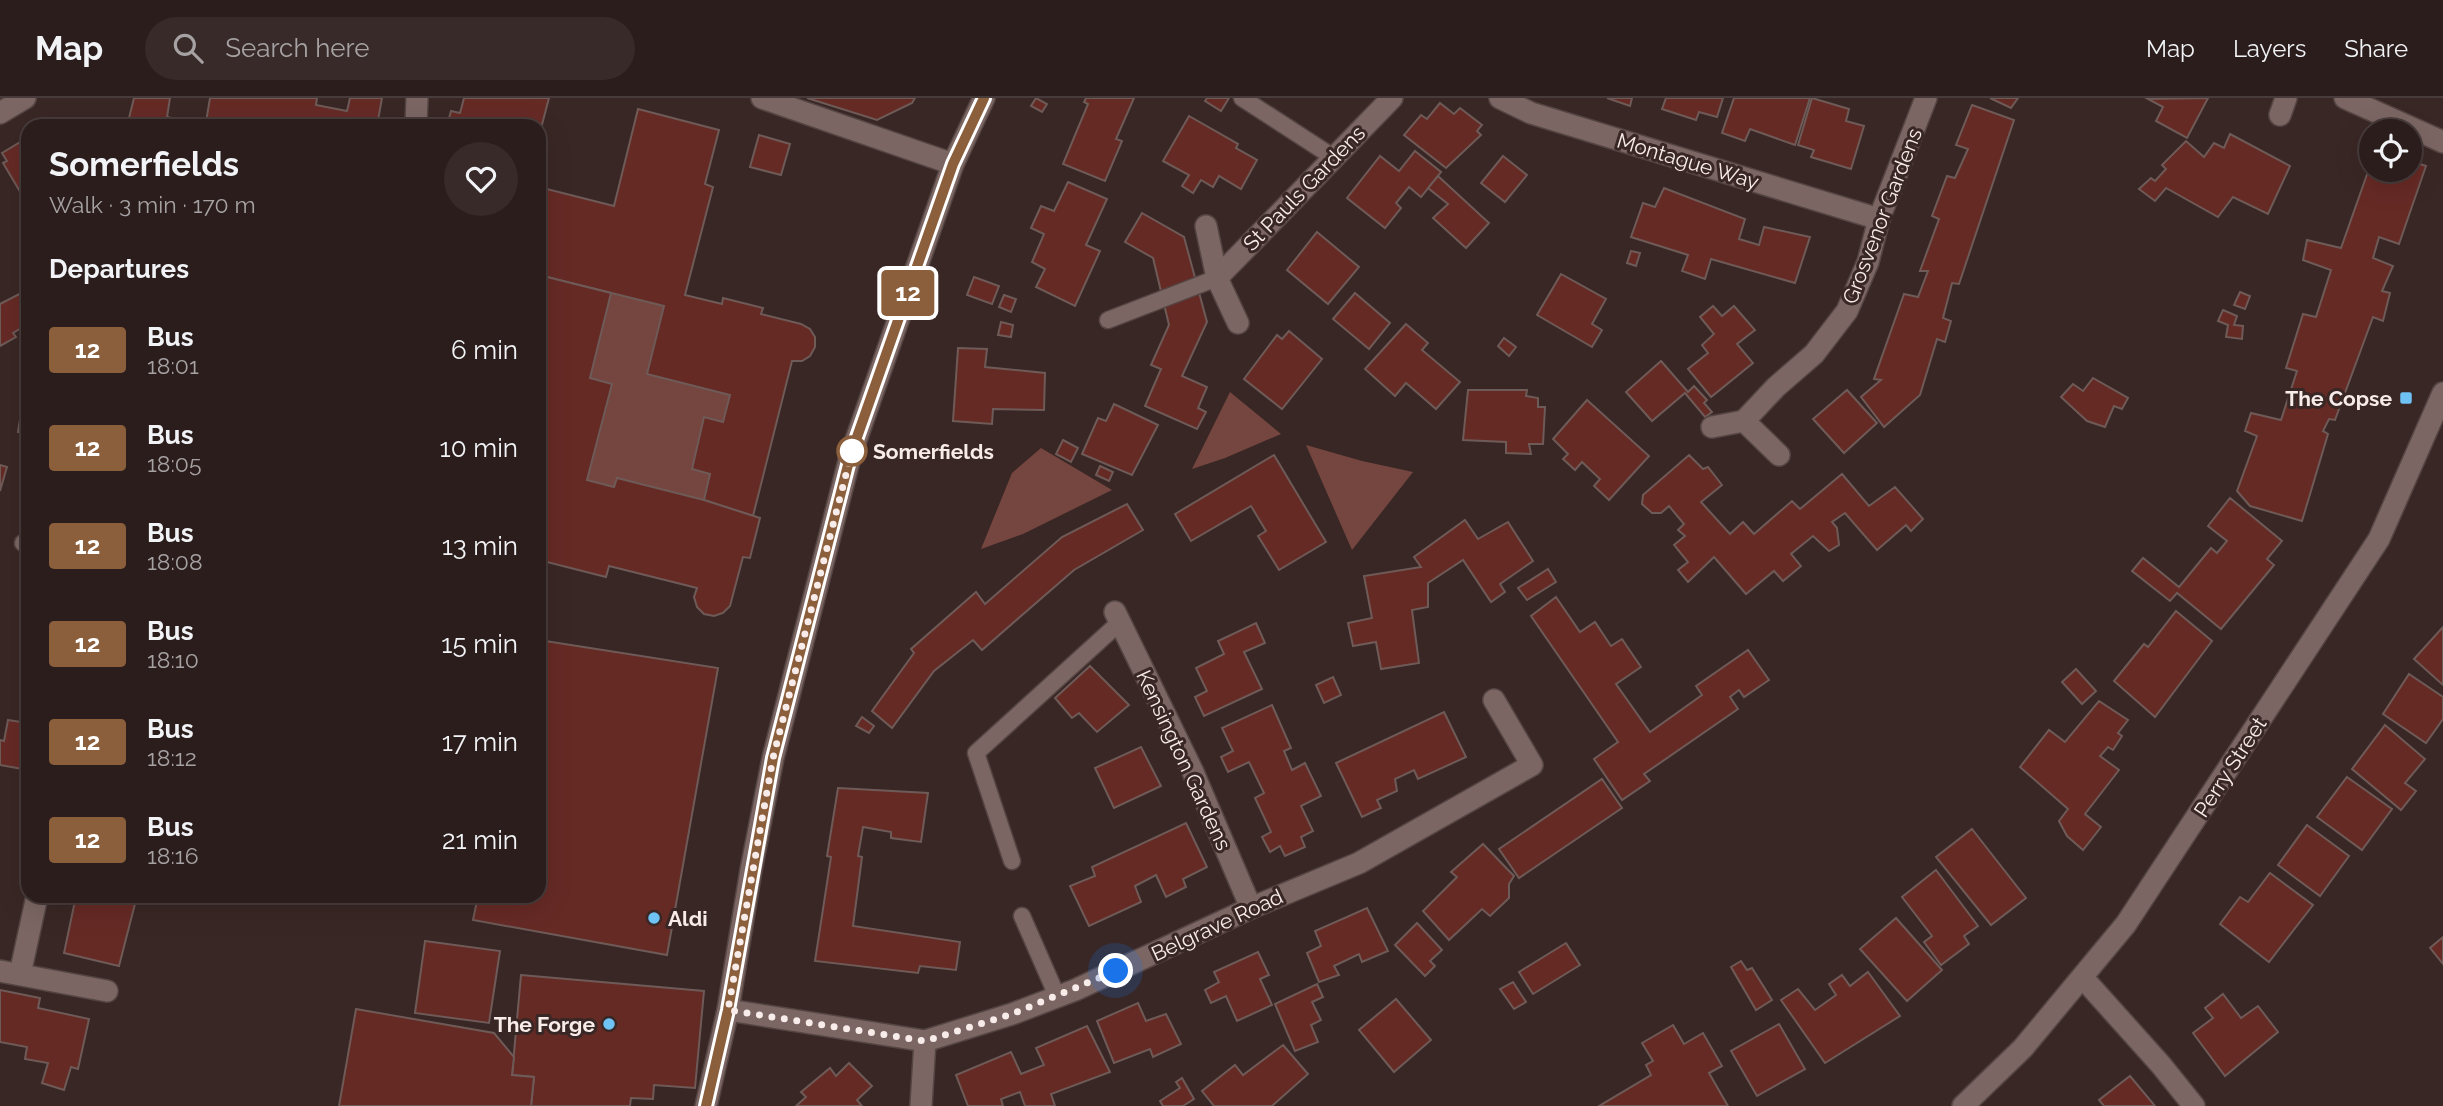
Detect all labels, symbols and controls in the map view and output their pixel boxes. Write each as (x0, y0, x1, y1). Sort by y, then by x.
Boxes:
search box (145, 17, 635, 80)
text: Map (35, 29, 103, 68)
icon: search (169, 29, 207, 67)
text: Search here (225, 33, 370, 63)
text: Map (2146, 34, 2195, 63)
text: Layers (2233, 34, 2306, 63)
text: Share (2344, 34, 2408, 63)
map controls (2359, 119, 2422, 182)
button: locate (2359, 119, 2422, 182)
street label: St Pauls Gardens (1238, 120, 1370, 256)
street label: Grosvenor Gardens (1837, 125, 1927, 307)
street label: Montague Way (1614, 128, 1762, 194)
button: heart (444, 142, 518, 216)
text: Somerfields (49, 145, 239, 184)
text: Walk · 3 min · 170 m (49, 191, 256, 218)
text: Departures (49, 254, 189, 284)
line badge: 12 (876, 270, 940, 316)
text: 12 (895, 278, 921, 307)
text: Bus (147, 322, 194, 352)
text: 12 (75, 335, 100, 364)
text: 6 min (451, 335, 518, 365)
text: 18:01 (147, 352, 199, 379)
place label: The Copse (2285, 386, 2392, 411)
marker: The Copse (2398, 390, 2414, 406)
text: Bus (147, 420, 194, 450)
text: 12 (75, 433, 100, 462)
text: 10 min (440, 433, 518, 463)
marker: Somerfields (837, 436, 867, 466)
place label: Somerfields (873, 439, 994, 464)
text: 18:05 (147, 450, 201, 477)
text: Bus (147, 518, 194, 548)
text: 12 (75, 531, 100, 560)
text: 13 min (442, 531, 518, 561)
text: 18:08 (147, 548, 203, 575)
text: Bus (147, 616, 194, 646)
text: 12 (75, 629, 100, 658)
text: 15 min (441, 629, 518, 659)
text: 18:10 (147, 646, 199, 673)
street label: Kensington Gardens (1131, 666, 1237, 854)
street label: Perry Street (2188, 712, 2272, 822)
text: Bus (147, 714, 194, 744)
text: 12 (75, 727, 100, 756)
text: 17 min (442, 727, 518, 757)
text: 18:12 (147, 744, 197, 771)
text: Bus (147, 812, 194, 842)
text: 12 (75, 825, 100, 854)
text: 21 min (442, 825, 518, 855)
text: 18:16 (147, 842, 199, 869)
street label: Belgrave Road (1147, 884, 1287, 966)
place label: Aldi (668, 906, 708, 931)
marker: Aldi (646, 910, 662, 926)
your location (1098, 953, 1133, 988)
place label: The Forge (494, 1012, 595, 1037)
marker: The Forge (601, 1016, 617, 1032)

